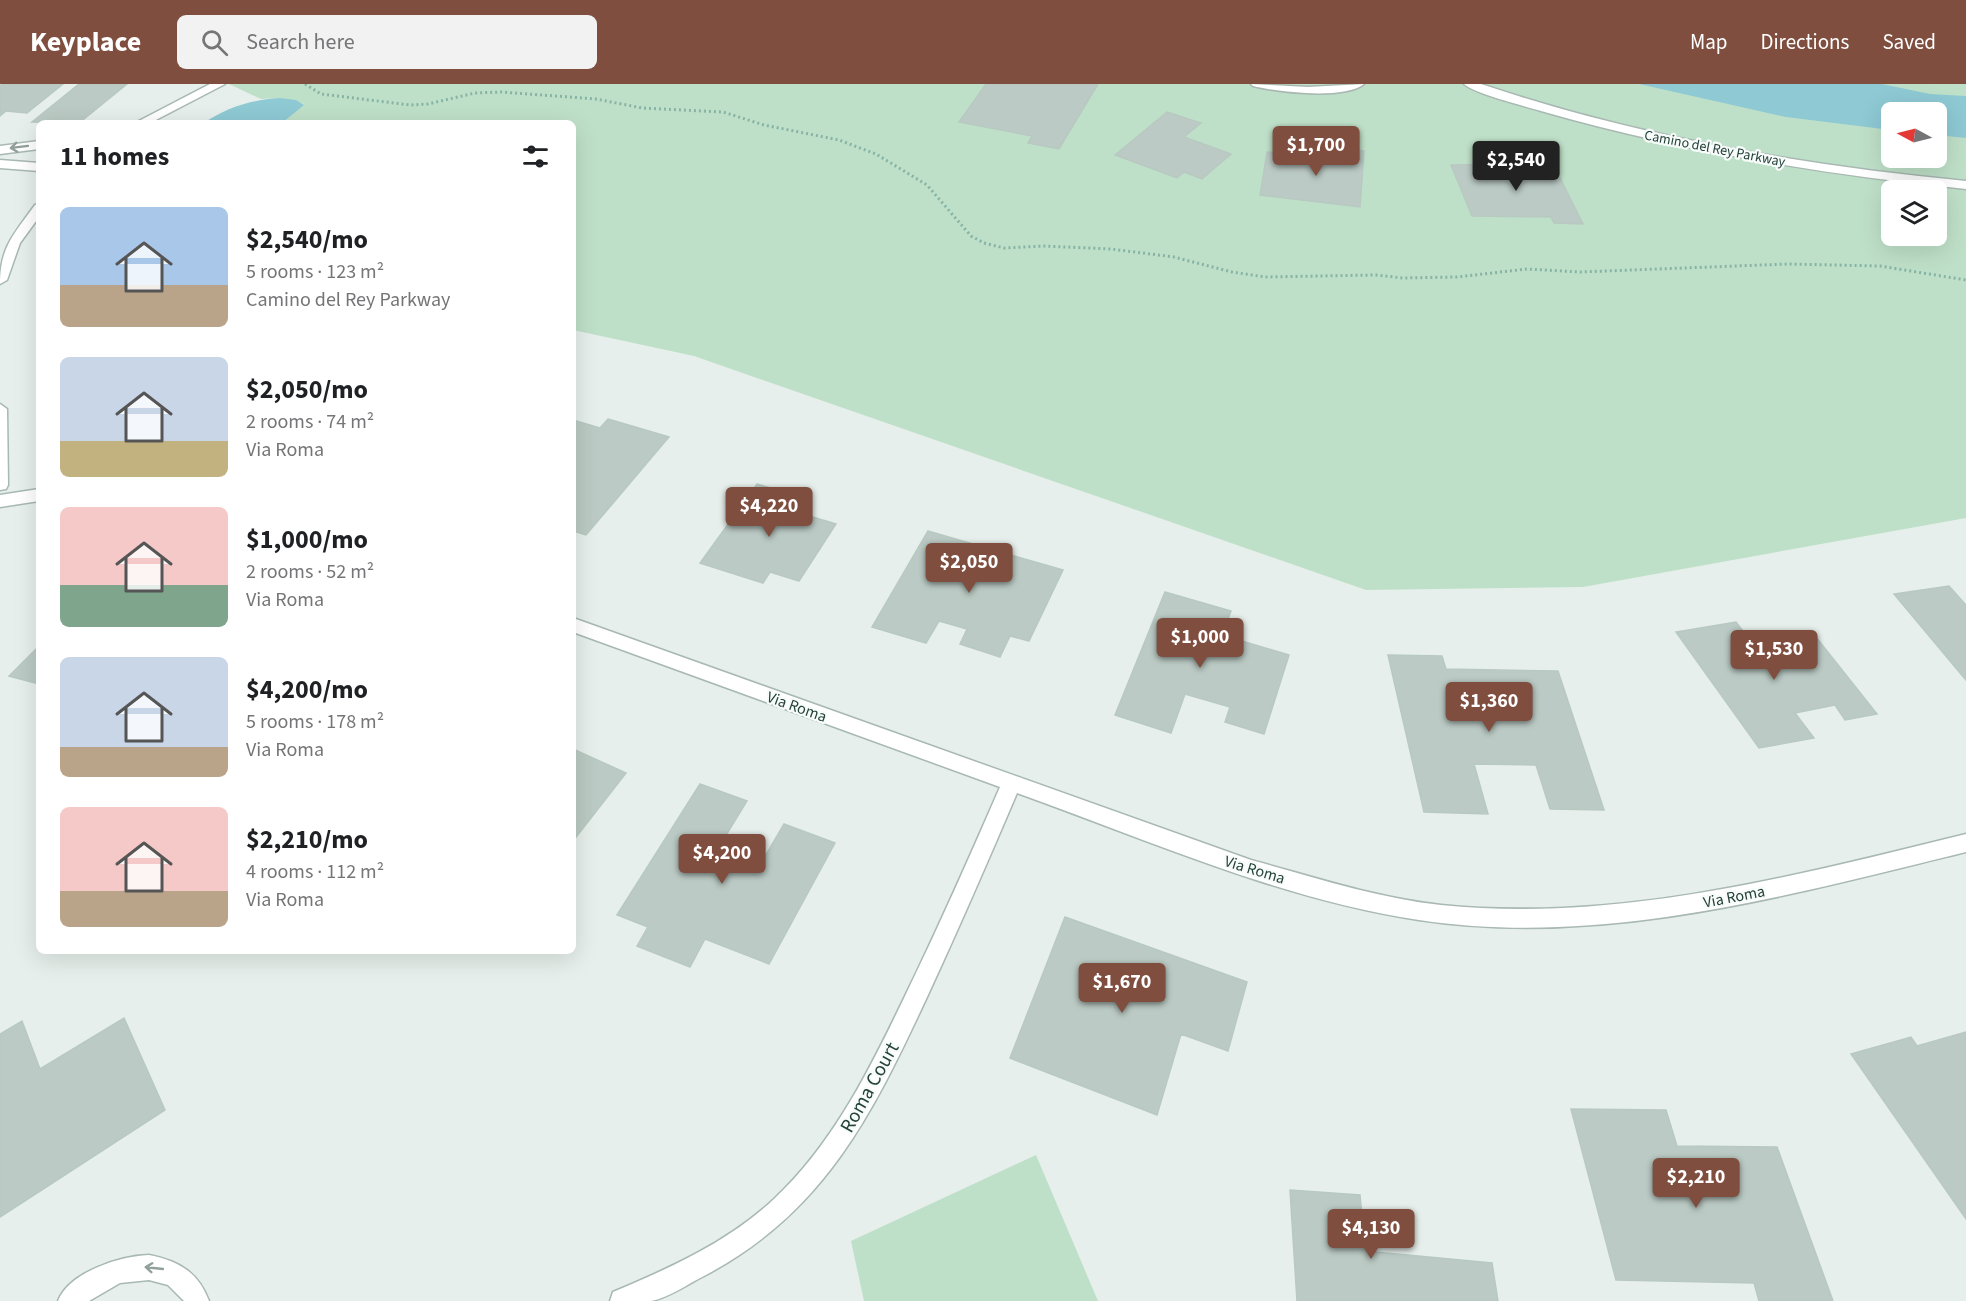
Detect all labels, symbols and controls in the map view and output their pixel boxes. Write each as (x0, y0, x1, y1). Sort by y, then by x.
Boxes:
search box (177, 15, 597, 69)
text: Keyplace (30, 22, 141, 62)
icon: search (198, 26, 231, 59)
text: Search here (246, 26, 355, 58)
text: Map (1690, 27, 1728, 57)
text: Directions (1761, 27, 1849, 57)
text: Saved (1882, 27, 1936, 57)
north arrow (1881, 102, 1947, 168)
map controls (1881, 102, 1947, 246)
pin: $1,700 (1267, 126, 1365, 177)
street label: Camino del Rey Parkway (1643, 126, 1787, 173)
text: $1,700 (1287, 131, 1345, 159)
text: 11 homes (60, 138, 169, 175)
icon: filters (519, 140, 552, 173)
one-way arrow (10, 141, 30, 152)
pin: $2,540 (1467, 141, 1565, 192)
text: $2,540 (1487, 146, 1545, 174)
button: layers (1881, 180, 1947, 246)
text: $2,540/mo (246, 221, 368, 258)
icon: home (108, 231, 180, 303)
text: 5 rooms · 123 m² (246, 258, 384, 286)
text: Camino del Rey Parkway (246, 286, 450, 314)
text: $2,050/mo (246, 371, 368, 408)
icon: home (108, 381, 180, 453)
text: 2 rooms · 74 m² (246, 408, 374, 436)
text: Via Roma (246, 436, 324, 464)
pin: $4,220 (720, 487, 818, 538)
text: $4,220 (740, 492, 798, 520)
text: $1,000/mo (246, 521, 368, 558)
icon: home (108, 531, 180, 603)
pin: $2,050 (920, 543, 1018, 594)
text: $2,050 (940, 548, 998, 576)
text: 2 rooms · 52 m² (246, 558, 374, 586)
text: Via Roma (246, 586, 324, 614)
pin: $1,000 (1151, 618, 1249, 669)
text: $1,000 (1171, 623, 1229, 651)
pin: $1,530 (1725, 630, 1823, 681)
text: $1,530 (1745, 635, 1803, 663)
text: $4,200/mo (246, 671, 368, 708)
icon: home (108, 681, 180, 753)
pin: $1,360 (1440, 682, 1538, 733)
street label: Via Roma (764, 686, 830, 728)
text: $1,360 (1460, 687, 1518, 715)
text: 5 rooms · 178 m² (246, 708, 384, 736)
text: Via Roma (246, 736, 324, 764)
text: $2,210/mo (246, 821, 368, 858)
icon: home (108, 831, 180, 903)
pin: $4,200 (673, 834, 771, 885)
text: $4,200 (693, 839, 751, 867)
street label: Via Roma (1222, 850, 1288, 890)
text: 4 rooms · 112 m² (246, 858, 384, 886)
street label: Via Roma (1701, 880, 1767, 914)
text: Via Roma (246, 886, 324, 914)
pin: $1,670 (1073, 963, 1171, 1014)
text: $1,670 (1093, 968, 1151, 996)
street label: Roma Court (834, 1037, 906, 1138)
pin: $2,210 (1647, 1158, 1745, 1209)
text: $2,210 (1667, 1163, 1725, 1191)
pin: $4,130 (1322, 1209, 1420, 1260)
text: $4,130 (1342, 1214, 1400, 1242)
one-way arrow (144, 1262, 164, 1273)

